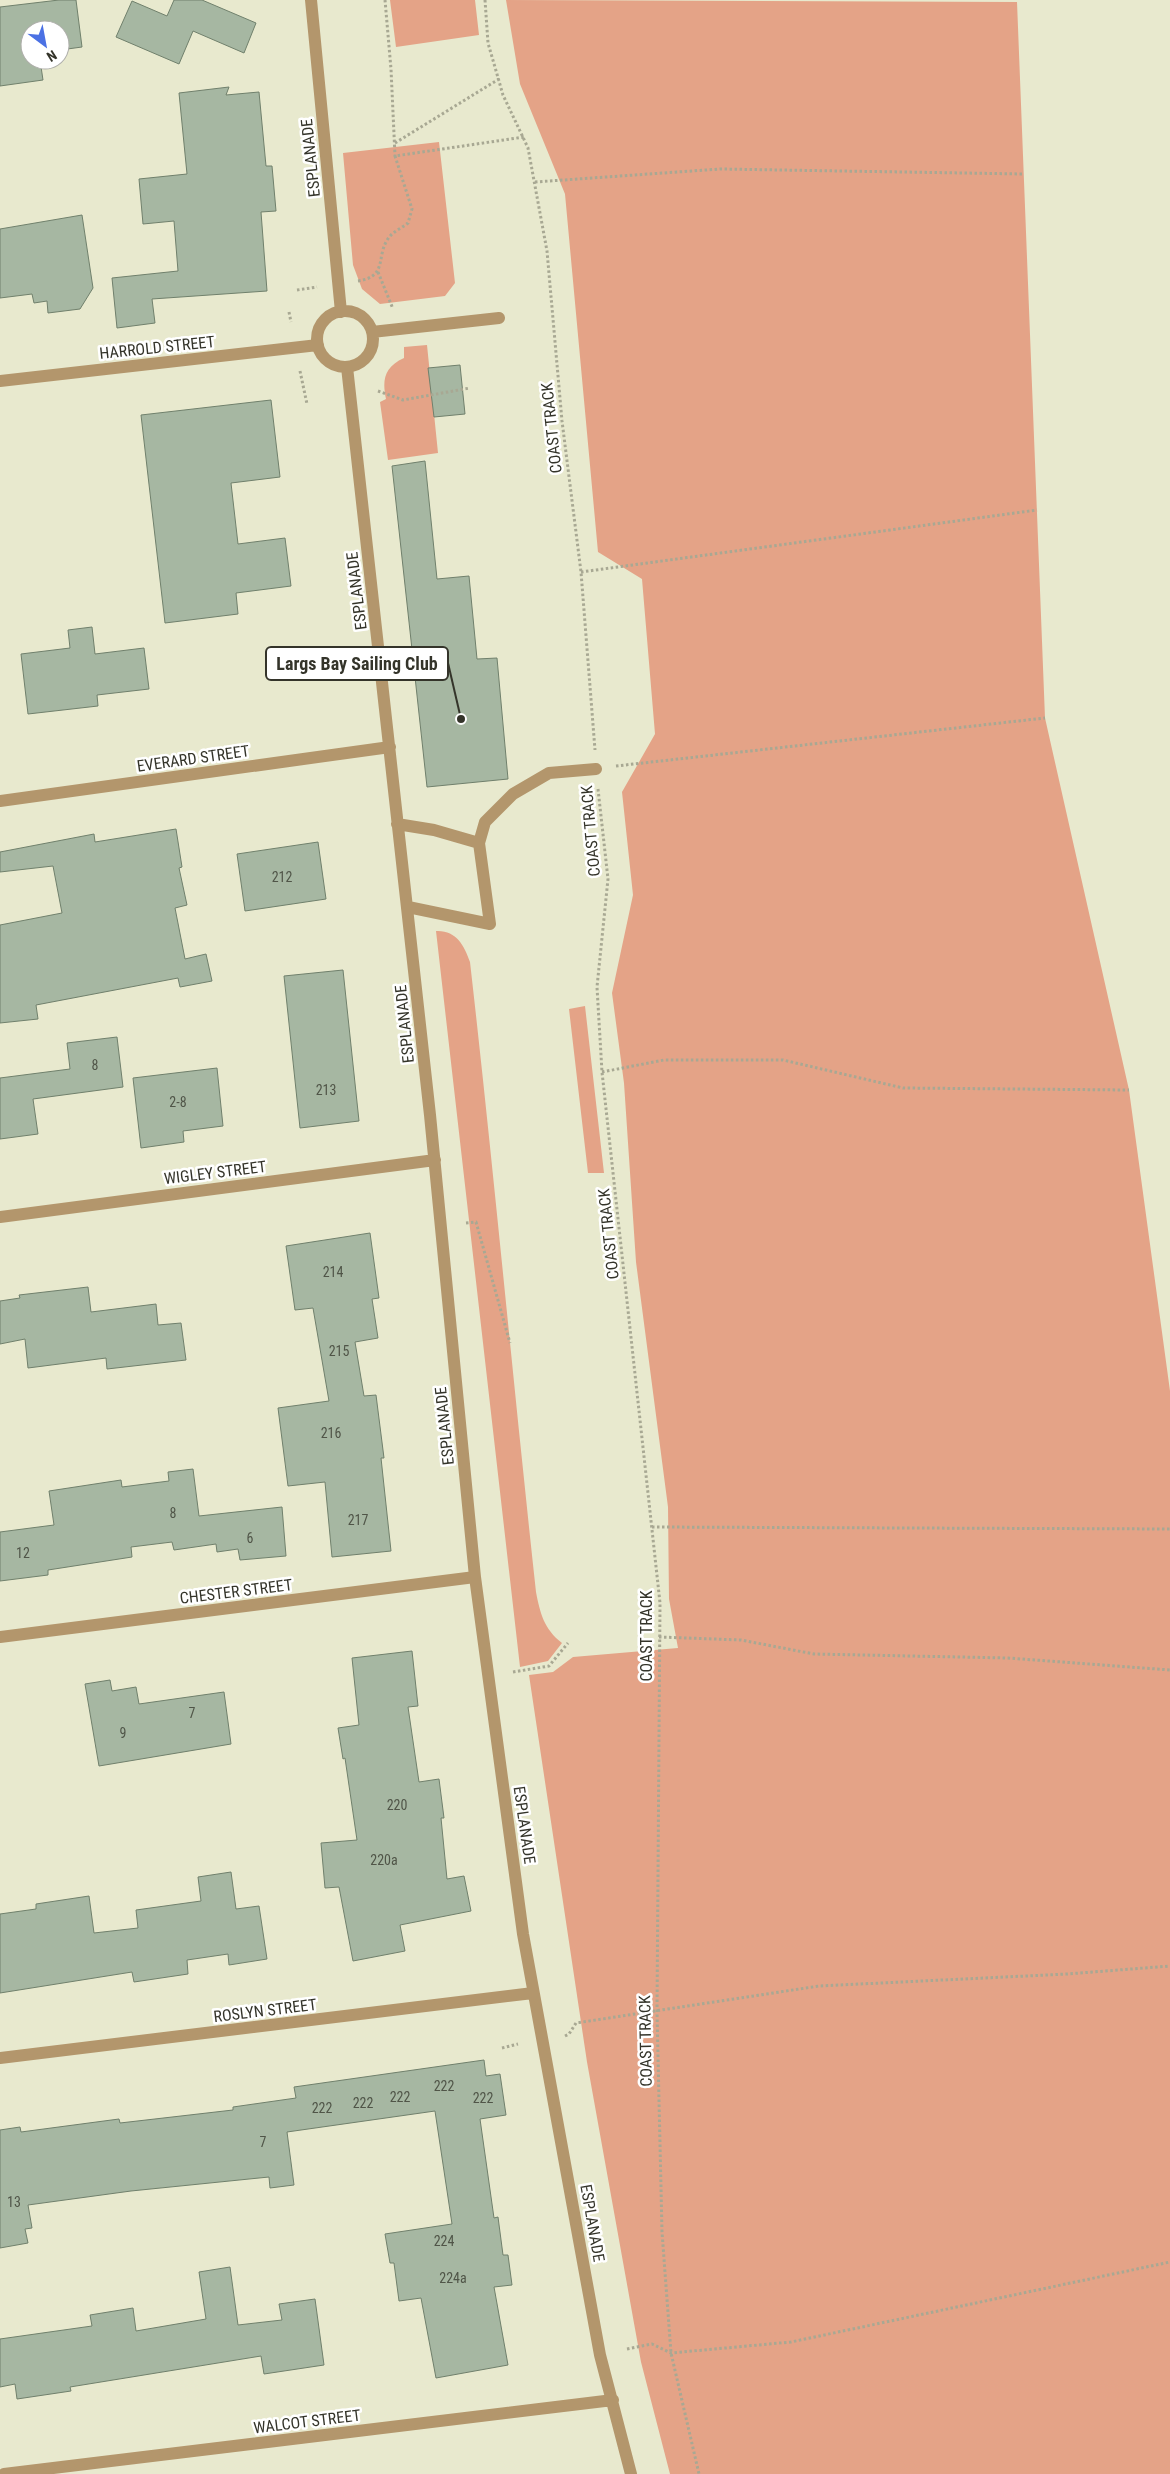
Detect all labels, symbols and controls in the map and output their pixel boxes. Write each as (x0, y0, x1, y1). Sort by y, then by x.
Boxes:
north arrow (20, 20, 70, 70)
text: N (44, 47, 60, 65)
street label: ESPLANADE (297, 118, 324, 198)
street label: HARROLD STREET (98, 332, 216, 363)
street label: COAST TRACK (537, 381, 566, 474)
street label: ESPLANADE (342, 551, 371, 631)
callout: Largs Bay Sailing Club (266, 647, 448, 680)
text: Largs Bay Sailing Club (276, 653, 438, 674)
street label: EVERARD STREET (136, 741, 251, 776)
street label: COAST TRACK (577, 784, 604, 877)
house number: 212 (272, 869, 292, 885)
street label: ESPLANADE (391, 984, 418, 1064)
house number: 8 (92, 1057, 99, 1073)
house number: 213 (316, 1082, 336, 1098)
house number: 2-8 (169, 1094, 187, 1110)
street label: WIGLEY STREET (163, 1157, 267, 1188)
street label: COAST TRACK (594, 1187, 623, 1280)
house number: 214 (323, 1264, 343, 1280)
house number: 215 (329, 1343, 349, 1359)
street label: ESPLANADE (431, 1386, 458, 1466)
house number: 216 (321, 1425, 341, 1441)
house number: 8 (170, 1505, 177, 1521)
house number: 217 (348, 1512, 368, 1528)
house number: 6 (247, 1530, 254, 1546)
house number: 12 (16, 1545, 30, 1561)
street label: CHESTER STREET (179, 1575, 293, 1608)
street label: COAST TRACK (637, 1590, 656, 1682)
house number: 7 (189, 1705, 196, 1721)
house number: 9 (120, 1725, 126, 1741)
street label: ESPLANADE (510, 1785, 539, 1865)
house number: 220 (387, 1797, 407, 1813)
house number: 220a (370, 1852, 398, 1868)
street label: ROSLYN STREET (212, 1995, 318, 2026)
street label: COAST TRACK (635, 1995, 656, 2087)
house number: 222 (434, 2078, 454, 2094)
house number: 222 (390, 2089, 410, 2105)
house number: 222 (473, 2090, 493, 2106)
house number: 222 (353, 2095, 373, 2111)
house number: 222 (312, 2100, 332, 2116)
house number: 7 (260, 2134, 267, 2150)
street label: ESPLANADE (576, 2183, 609, 2263)
house number: 13 (7, 2194, 21, 2210)
house number: 224 (434, 2233, 454, 2249)
house number: 224a (439, 2270, 467, 2286)
street label: WALCOT STREET (252, 2405, 362, 2437)

